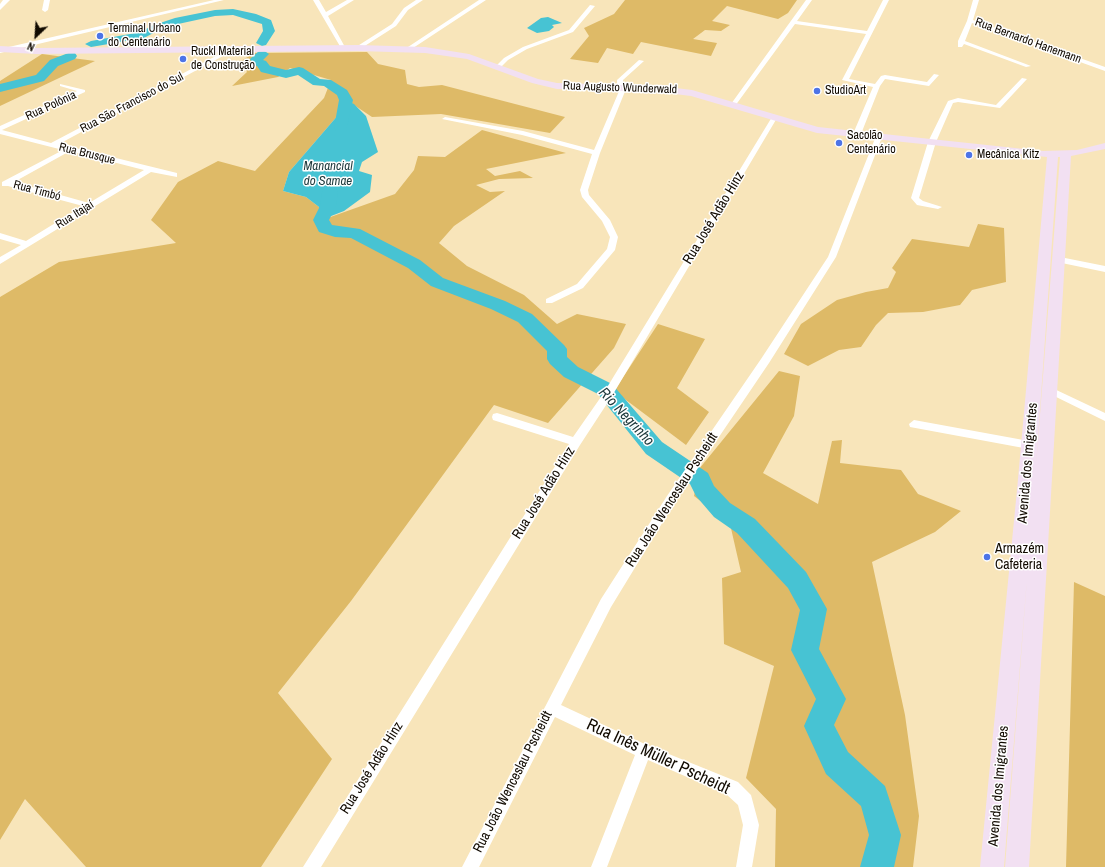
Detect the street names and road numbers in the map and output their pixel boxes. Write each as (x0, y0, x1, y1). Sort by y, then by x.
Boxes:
street label: Rua Bernardo Hanemann (973, 15, 1083, 67)
street label: Rua São Francisco do Sul (78, 70, 186, 136)
street label: Rua Augusto Wunderwald (563, 79, 677, 97)
street label: Rua Polônia (23, 88, 79, 124)
street label: Rua Brusque (57, 140, 117, 168)
street label: Rua José Adão Hinz (680, 169, 748, 267)
street label: Rua Timbó (12, 178, 62, 204)
street label: Rua Itajaí (53, 198, 97, 232)
street label: Avenida dos Imigrantes (1014, 402, 1042, 524)
street label: Rua João Wenceslau Pscheidt (622, 430, 722, 570)
street label: Rua José Adão Hinz (509, 444, 579, 542)
street label: Rua João Wenceslau Pscheidt (470, 708, 556, 856)
street label: Rua Inês Müller Pscheidt (583, 715, 733, 799)
street label: Rua José Adão Hinz (337, 719, 407, 817)
street label: Avenida dos Imigrantes (985, 725, 1013, 847)

